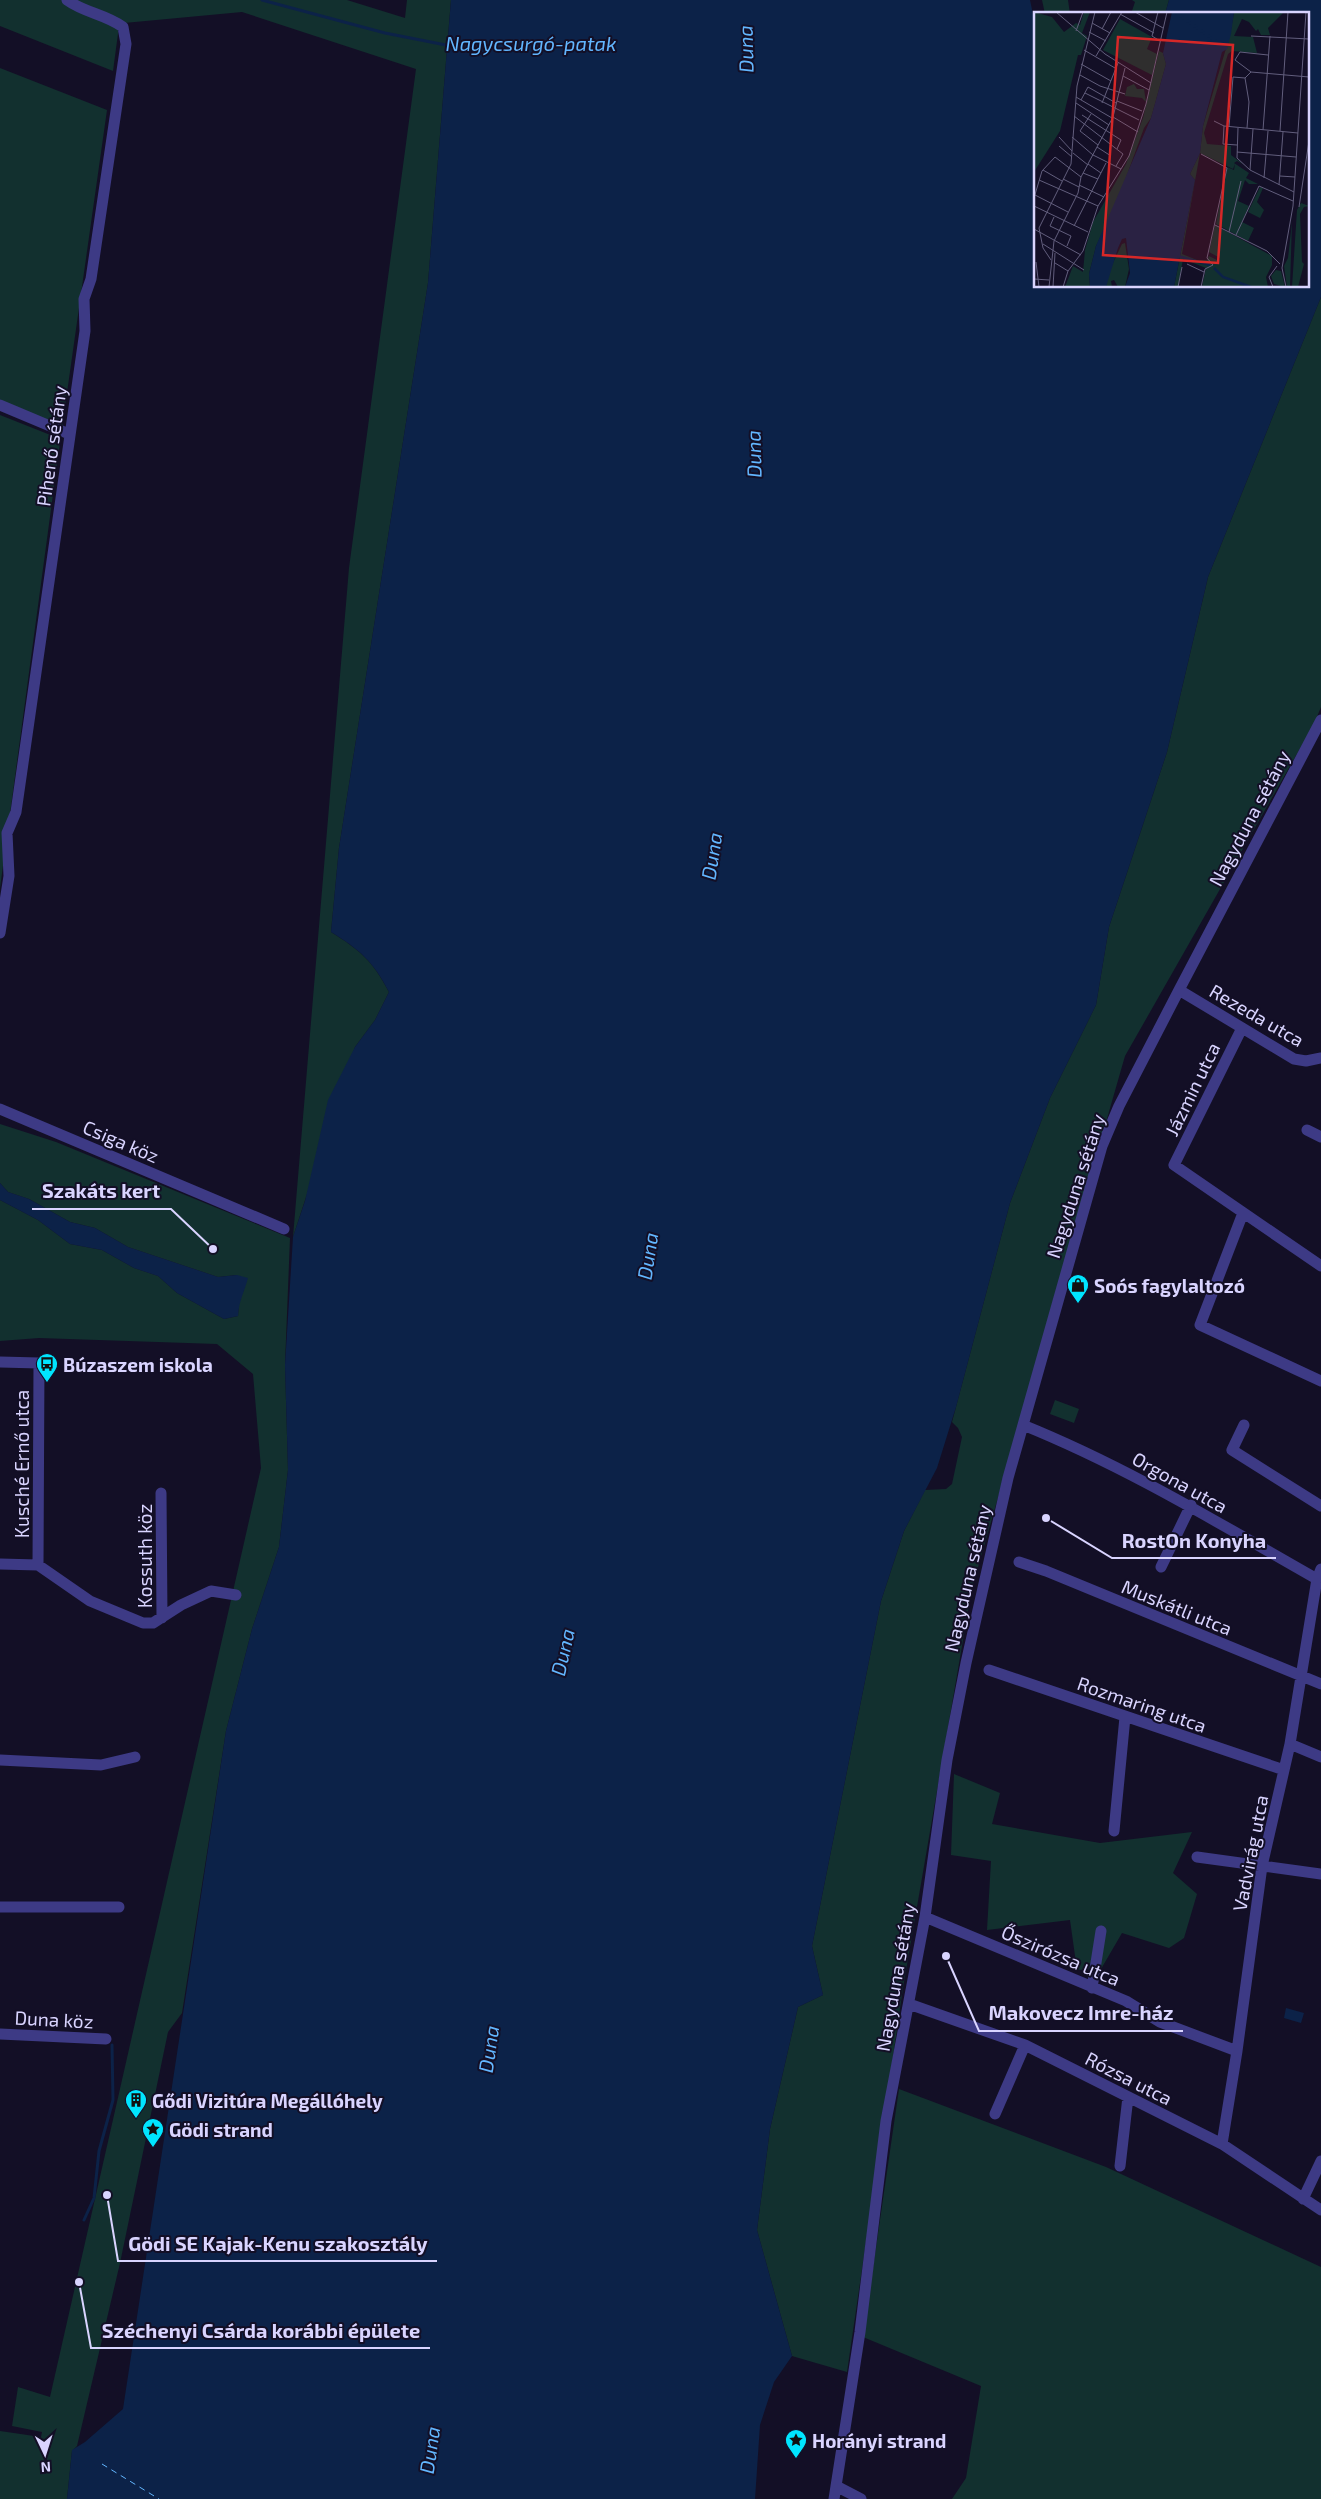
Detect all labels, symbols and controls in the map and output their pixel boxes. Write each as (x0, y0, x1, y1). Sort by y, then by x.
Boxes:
inset map (1034, 12, 1308, 288)
water label: Duna (733, 25, 757, 73)
water label: Nagycsurgó-patak (446, 31, 616, 56)
street label: Pihenő sétány (31, 384, 71, 508)
water label: Duna (741, 430, 765, 478)
street label: Nagyduna sétány (1204, 746, 1294, 890)
water label: Duna (695, 831, 727, 881)
street label: Rezeda utca (1206, 979, 1308, 1051)
street label: Jázmin utca (1160, 1039, 1224, 1139)
street label: Nagyduna sétány (1041, 1111, 1109, 1261)
street label: Csiga köz (80, 1115, 162, 1167)
callout: Szakáts kert (32, 1174, 171, 1209)
text: Szakáts kert (42, 1178, 160, 1202)
water label: Duna (631, 1231, 663, 1281)
shop icon: Soós fagylaltozó (1066, 1273, 1090, 1304)
place label: Soós fagylaltozó (1094, 1274, 1245, 1298)
bus stop icon: Búzaszem iskola (35, 1352, 59, 1383)
place label: Búzaszem iskola (63, 1353, 213, 1376)
street label: Kusché Ernő utca (10, 1390, 33, 1538)
street label: Orgona utca (1128, 1446, 1232, 1518)
street label: Nagyduna sétány (939, 1502, 995, 1654)
street label: Kossuth köz (133, 1504, 156, 1608)
callout: RostOn Konyha (1112, 1523, 1276, 1558)
text: RostOn Konyha (1122, 1528, 1266, 1553)
street label: Muskátli utca (1119, 1574, 1235, 1640)
water label: Duna (545, 1626, 579, 1678)
street label: Rozmaring utca (1074, 1671, 1210, 1737)
street label: Vadvirág utca (1227, 1793, 1273, 1913)
street label: Nagyduna sétány (871, 1901, 919, 2053)
street label: Őszirózsa utca (998, 1920, 1124, 1990)
callout: Makovecz Imre-ház (979, 1996, 1183, 2031)
text: Makovecz Imre-ház (989, 2000, 1173, 2024)
street label: Duna köz (14, 2005, 94, 2033)
water label: Duna (473, 2024, 503, 2074)
street label: Rózsa utca (1082, 2046, 1176, 2110)
building icon: Gődi Vizitúra Megállóhely (124, 2088, 148, 2119)
place label: Gődi Vizitúra Megállóhely (152, 2089, 383, 2113)
place icon: Gödi strand (141, 2117, 165, 2148)
place label: Gödi strand (169, 2118, 273, 2141)
callout: Gödi SE Kajak-Kenu szakosztály (118, 2226, 437, 2261)
text: Gödi SE Kajak-Kenu szakosztály (128, 2231, 428, 2256)
callout: Széchenyi Csárda korábbi épülete (91, 2313, 430, 2348)
text: Széchenyi Csárda korábbi épülete (102, 2318, 420, 2343)
water label: Duna (414, 2425, 444, 2475)
place icon: Horányi strand (784, 2428, 808, 2459)
north arrow (20, 2429, 70, 2479)
place label: Horányi strand (812, 2429, 946, 2453)
text: N (40, 2459, 52, 2476)

